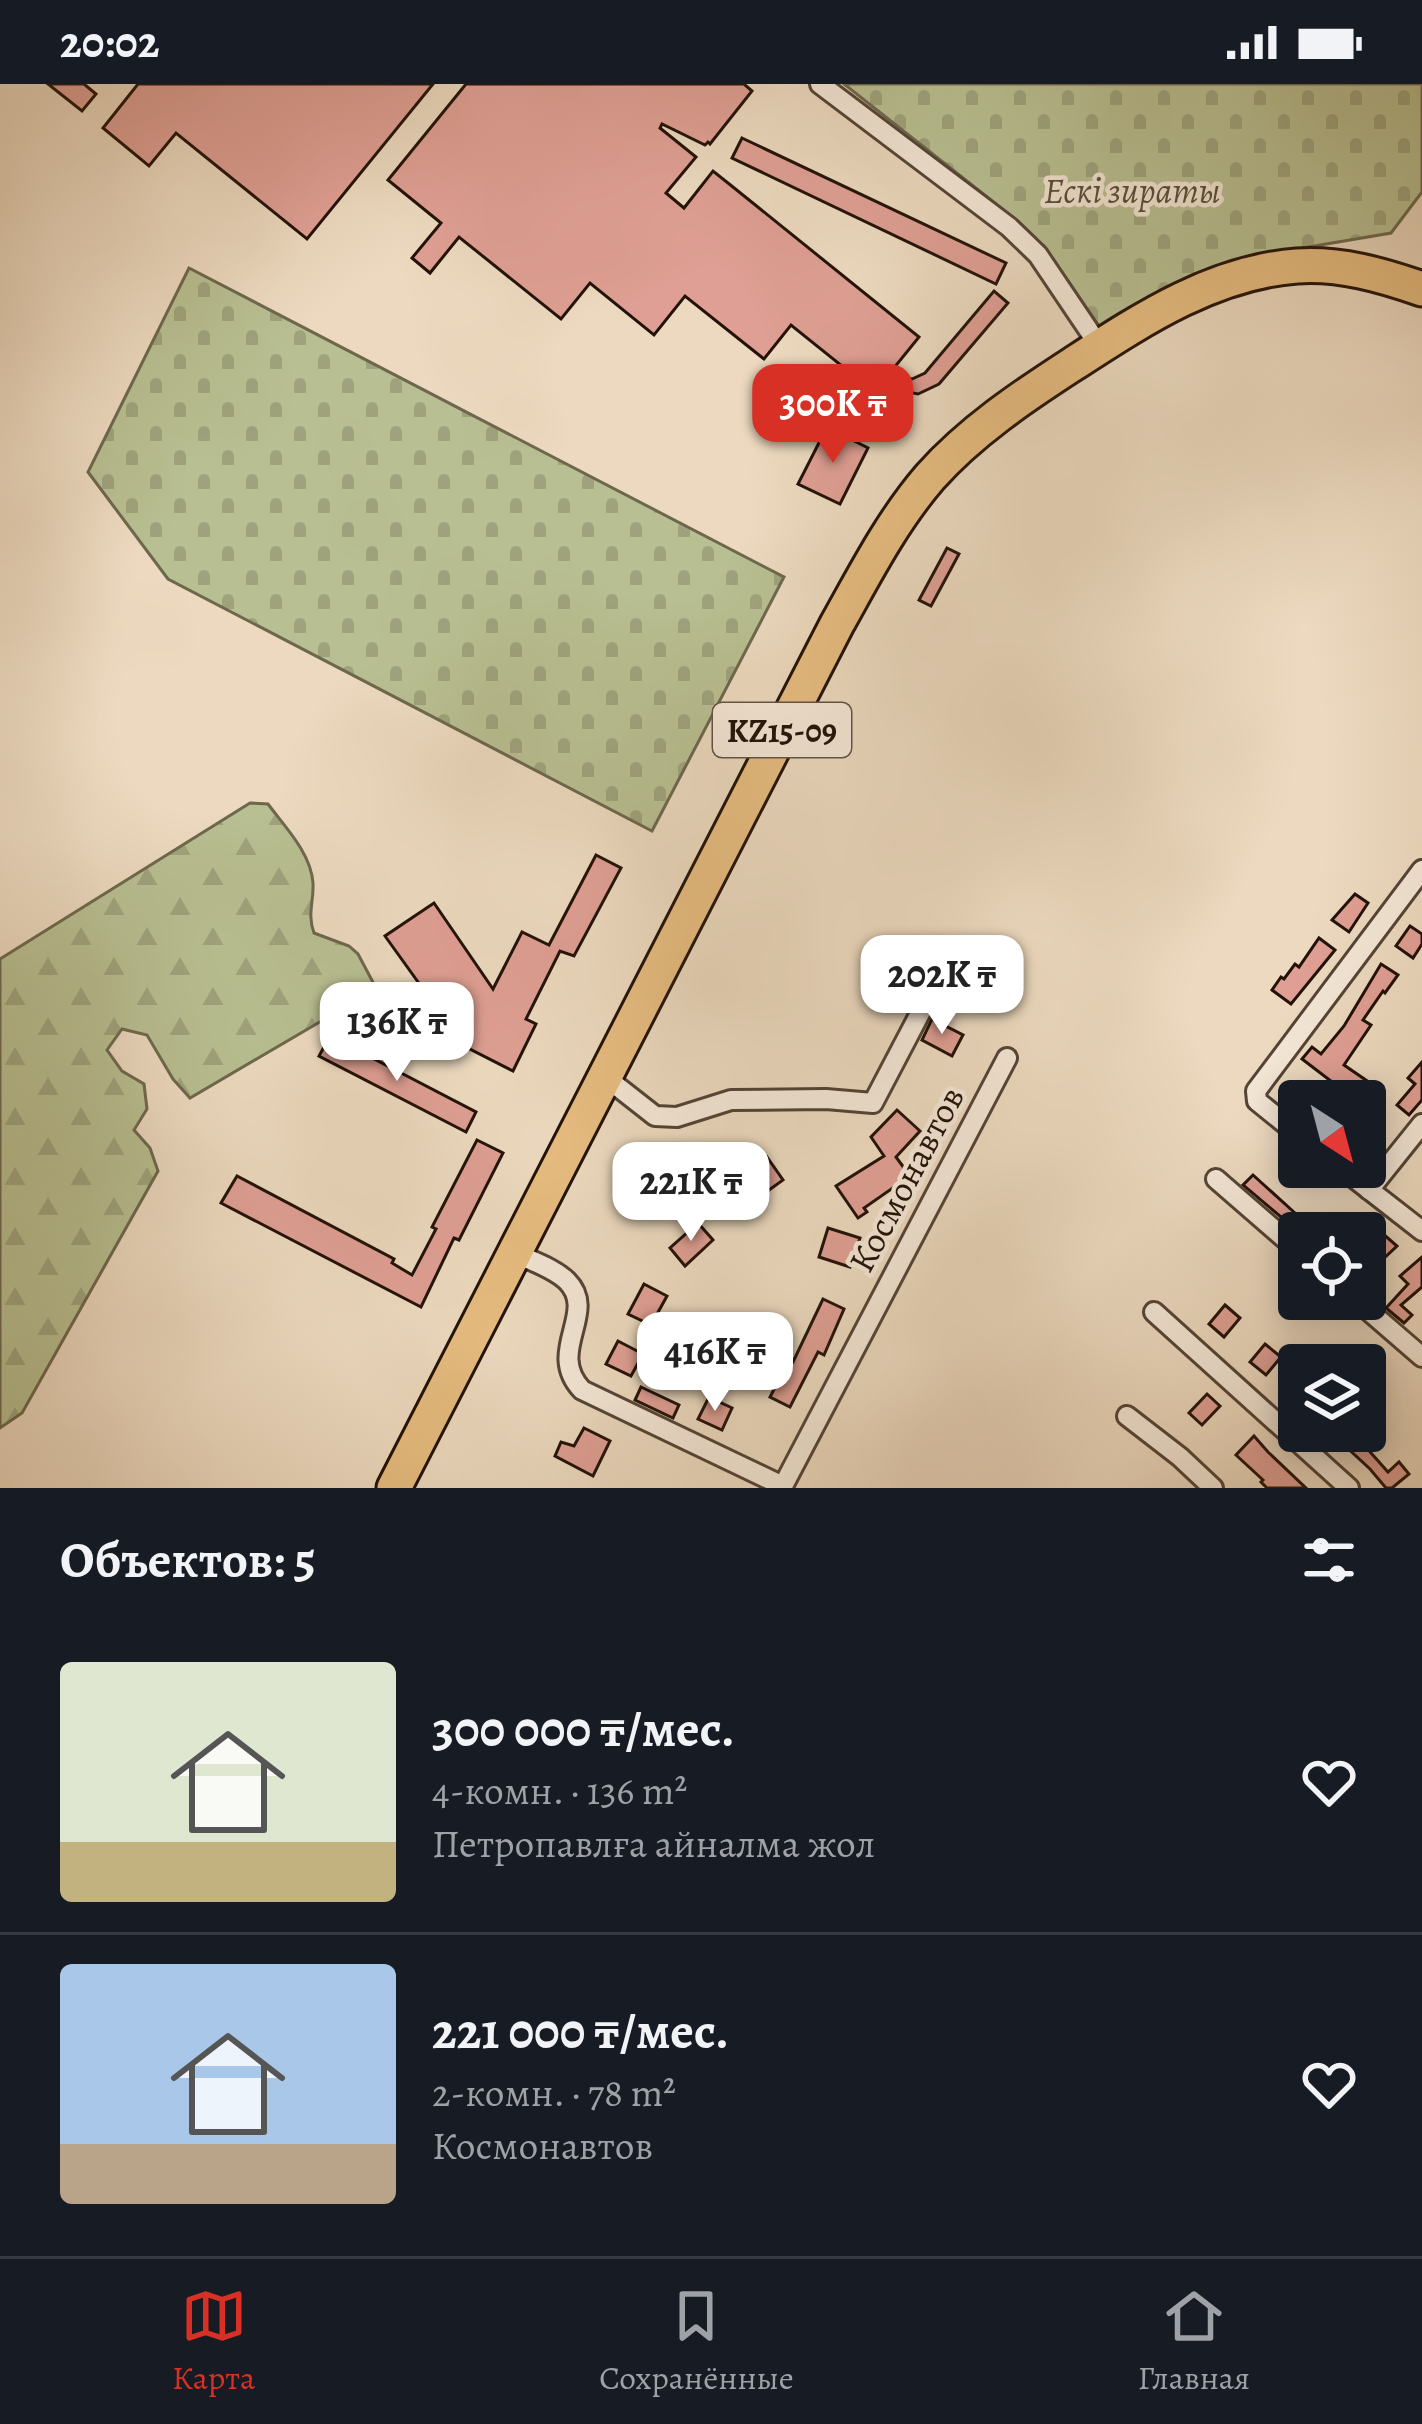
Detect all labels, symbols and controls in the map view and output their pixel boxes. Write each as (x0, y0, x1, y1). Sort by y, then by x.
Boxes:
text: 20:02 (60, 11, 159, 73)
park label: Ескі зираты (1044, 166, 1220, 215)
pin: 300K ₸ (735, 364, 931, 466)
text: 300K ₸ (779, 376, 887, 429)
road number: KZ15-09 (713, 703, 851, 757)
pin: 202K ₸ (844, 935, 1040, 1037)
text: 202K ₸ (888, 947, 996, 1000)
pin: 136K ₸ (299, 982, 495, 1084)
text: 136K ₸ (347, 994, 447, 1047)
street label: Космонавтов (836, 1077, 976, 1281)
north arrow (1278, 1080, 1386, 1188)
map controls (1278, 1080, 1386, 1452)
pin: 221K ₸ (593, 1142, 789, 1244)
text: 221K ₸ (639, 1154, 743, 1207)
button: locate (1278, 1212, 1386, 1320)
pin: 416K ₸ (617, 1312, 813, 1414)
text: 416K ₸ (664, 1324, 766, 1377)
button: layers (1278, 1344, 1386, 1452)
text: Объектов: 5 (60, 1525, 316, 1595)
icon: filters (1296, 1527, 1362, 1593)
text: 300 000 ₸/мес. (432, 1694, 735, 1764)
icon: home (156, 1710, 300, 1854)
icon: heart (1296, 1749, 1362, 1815)
text: 4-комн. · 136 m² (432, 1764, 687, 1817)
text: Петропавлға айналма жол (432, 1817, 875, 1870)
text: 221 000 ₸/мес. (432, 1996, 729, 2066)
icon: home (156, 2012, 300, 2156)
icon: heart (1296, 2051, 1362, 2117)
text: 2-комн. · 78 m² (432, 2066, 676, 2119)
text: Космонавтов (432, 2119, 653, 2172)
tab: Карта (172, 2283, 255, 2400)
tab: Сохранённые (599, 2283, 794, 2400)
tab: Главная (1138, 2283, 1250, 2400)

